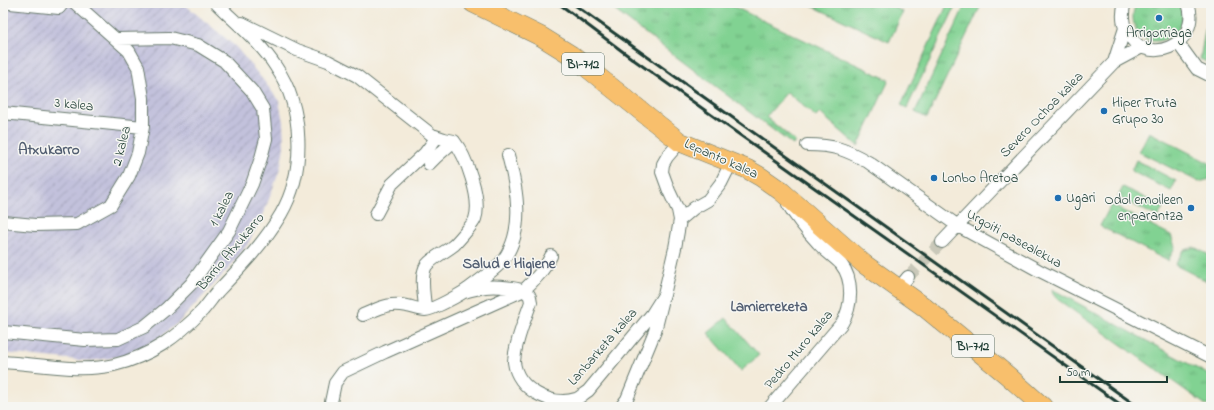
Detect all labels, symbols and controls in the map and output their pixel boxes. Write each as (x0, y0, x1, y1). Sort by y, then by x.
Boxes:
marker: Arrigorriaga (1154, 13, 1164, 23)
place label: Arrigorriaga (1126, 23, 1192, 45)
road number: BI-712 (562, 53, 604, 75)
street label: Severo Ochoa kalea (995, 67, 1089, 163)
street label: 3 kalea (53, 93, 95, 117)
place label: Hiper Fruta Grupo 30 (1112, 93, 1177, 130)
marker: Hiper Fruta Grupo 30 (1099, 106, 1109, 116)
street label: 2 kalea (107, 124, 137, 168)
street label: Lepanto kalea (681, 133, 761, 185)
district label: Atxukarro (18, 139, 80, 161)
place label: Lonbo Aretoa (942, 168, 1018, 189)
marker: Lonbo Aretoa (929, 173, 939, 183)
street label: 1 kalea (204, 187, 240, 231)
place label: Ugari (1066, 188, 1096, 210)
place label: Odol emoileen enparantza (1104, 190, 1183, 227)
marker: Ugari (1053, 193, 1063, 203)
marker: Odol emoileen enparantza (1186, 203, 1196, 213)
street label: Urgoiti pasealekua (962, 204, 1066, 275)
street label: Barrio Atxukarro (191, 208, 270, 296)
district label: Salud e Higiene (462, 253, 557, 277)
district label: Lamierreketa (730, 296, 808, 318)
street label: Lanbarketa kalea (563, 304, 643, 390)
street label: Pedro Muro kalea (759, 306, 839, 394)
road number: BI-712 (952, 335, 994, 357)
scale bar (1060, 358, 1167, 384)
text: 50 m (1066, 364, 1090, 382)

